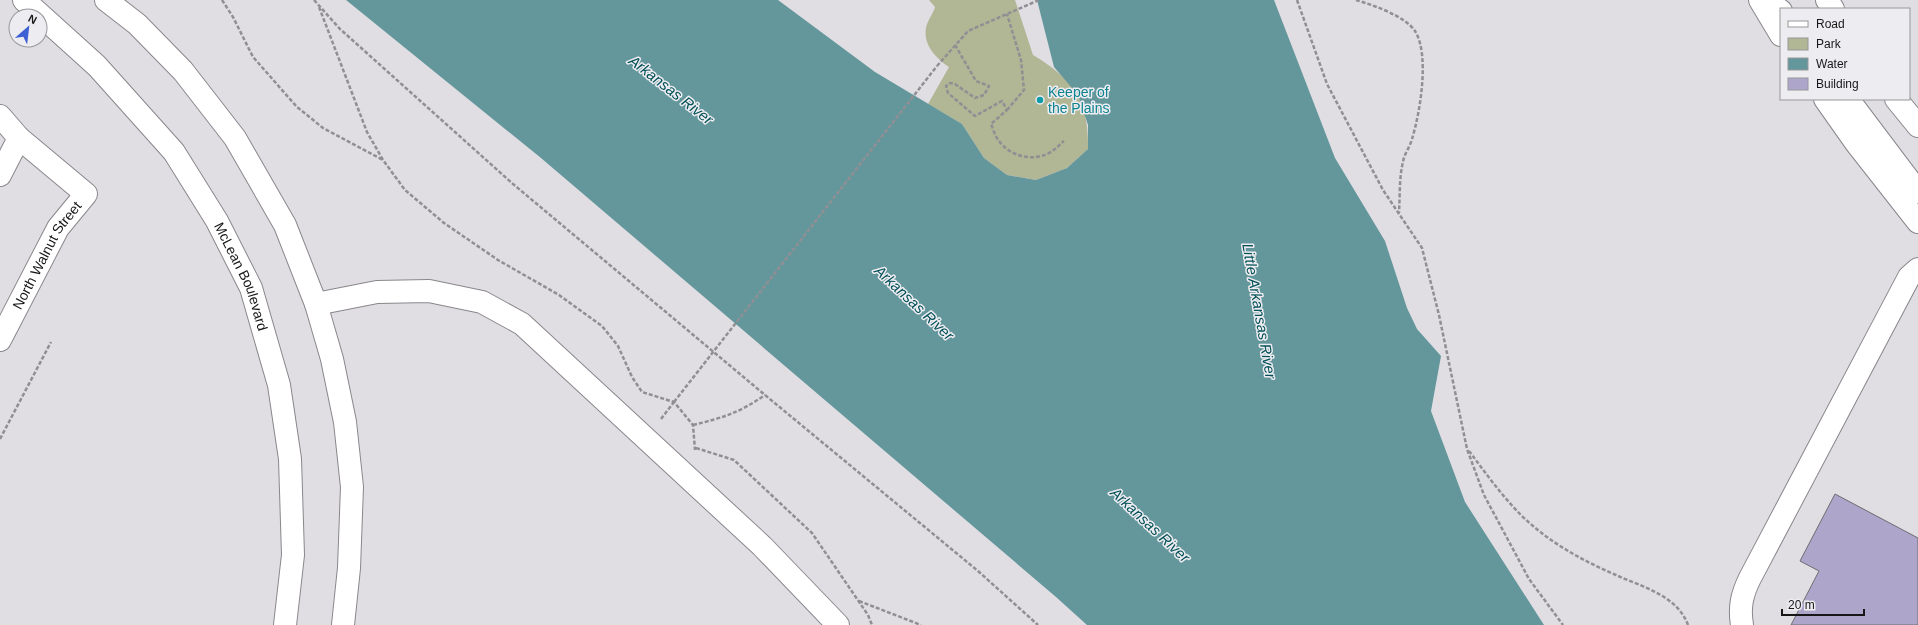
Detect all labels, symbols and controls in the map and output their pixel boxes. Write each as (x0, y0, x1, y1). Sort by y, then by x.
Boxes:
north arrow (8, 8, 48, 48)
legend (1780, 8, 1910, 100)
text: N (26, 12, 39, 26)
text: Road (1816, 17, 1845, 31)
text: Park (1816, 37, 1842, 51)
water label: Arkansas River (625, 51, 717, 128)
text: Water (1816, 57, 1848, 71)
text: Building (1816, 77, 1859, 91)
place label: Keeper of the Plains (1048, 84, 1109, 116)
marker: Keeper of the Plains (1035, 95, 1045, 105)
street label: North Walnut Street (9, 198, 85, 312)
street label: McLean Boulevard (211, 220, 271, 333)
water label: Little Arkansas River (1239, 242, 1280, 381)
water label: Arkansas River (871, 261, 958, 344)
water label: Arkansas River (1107, 483, 1194, 566)
scale bar (1782, 591, 1864, 617)
text: 20 m (1788, 598, 1815, 612)

